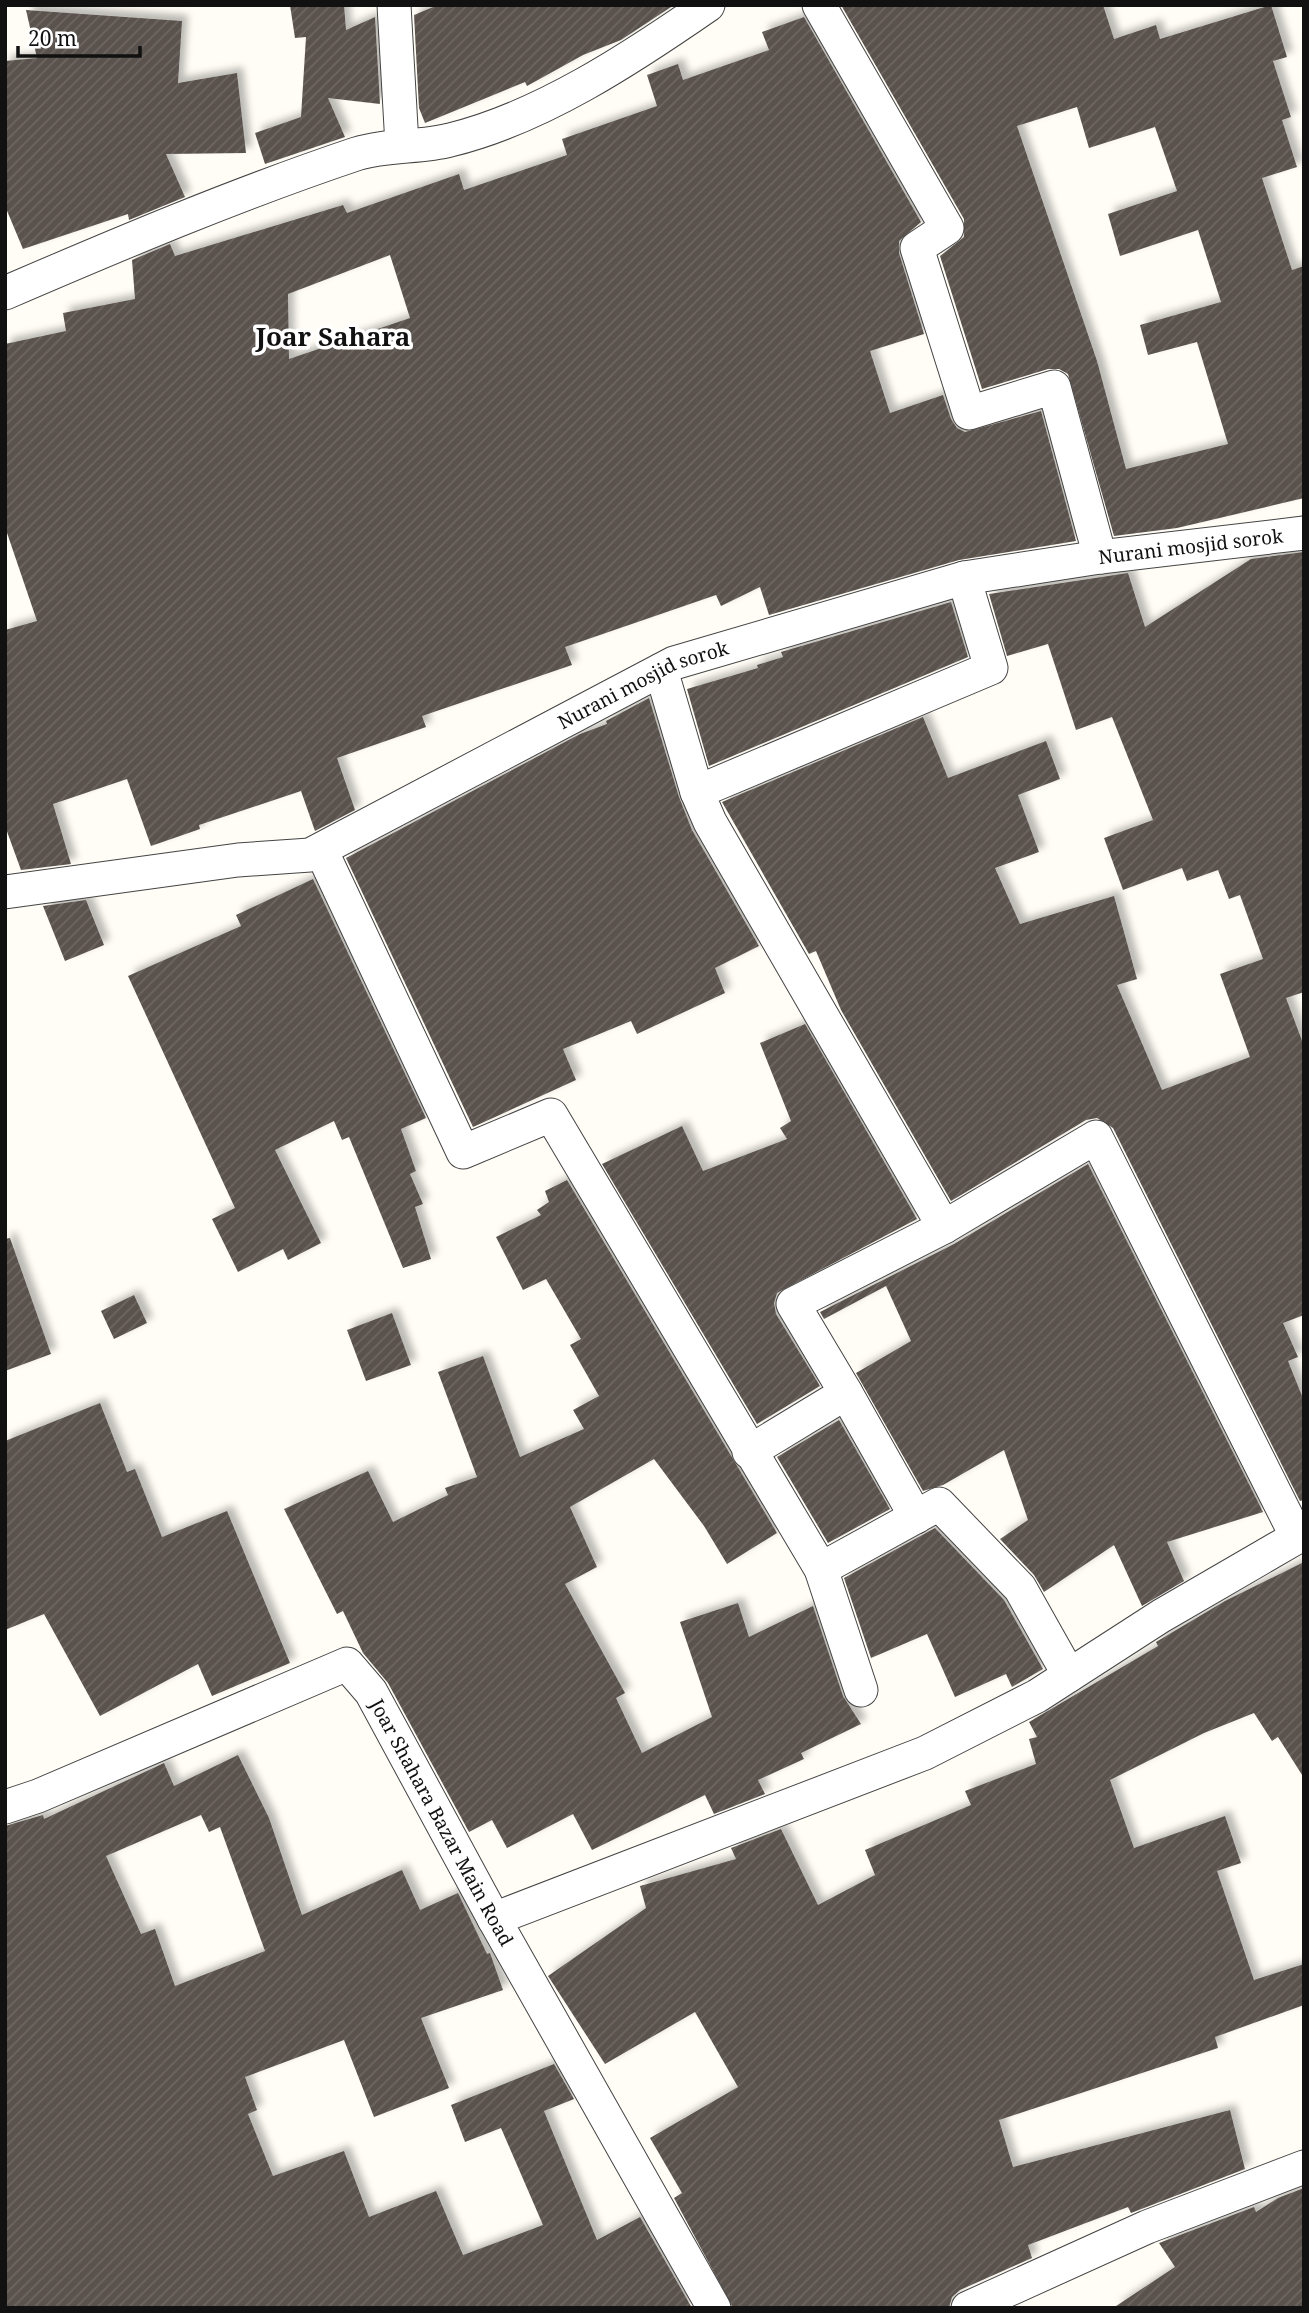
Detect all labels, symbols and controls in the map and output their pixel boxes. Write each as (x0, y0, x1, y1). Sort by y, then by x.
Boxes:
scale bar (18, 14, 140, 58)
text: 20 m (28, 24, 77, 52)
district label: Joar Sahara (255, 318, 410, 354)
street label: Nurani mosjid sorok (1097, 522, 1285, 570)
street label: Nurani mosjid sorok (553, 635, 732, 735)
street label: Joar Shahara Bazar Main Road (364, 1693, 520, 1951)

